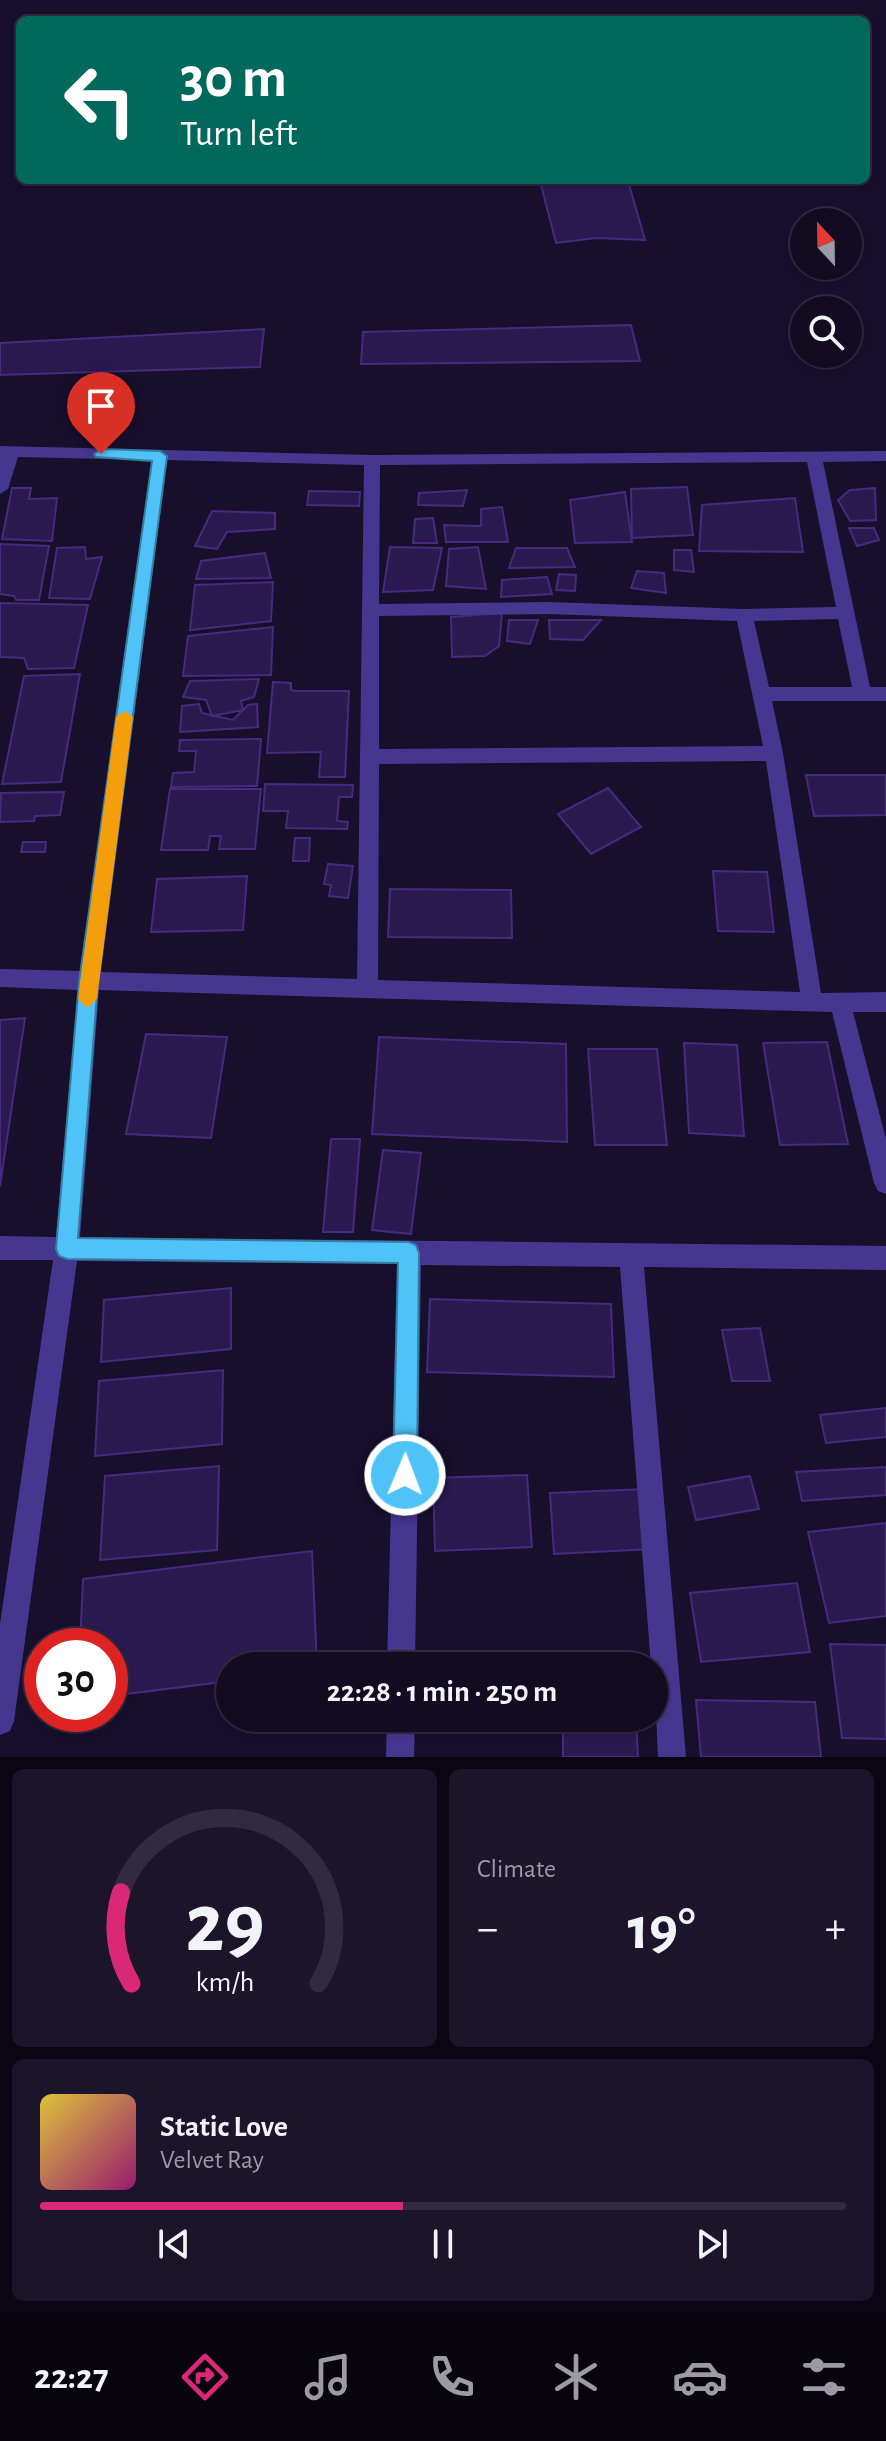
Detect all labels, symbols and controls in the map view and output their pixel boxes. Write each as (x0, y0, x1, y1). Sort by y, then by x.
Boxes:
icon: left (48, 48, 152, 152)
text: 30 m (180, 51, 287, 107)
text: Turn left (180, 116, 297, 152)
north arrow (790, 208, 862, 280)
map controls (790, 208, 862, 368)
button: search (790, 296, 862, 368)
pin (67, 372, 135, 454)
icon: arrive (79, 384, 123, 428)
position arrow (363, 1433, 447, 1517)
speed limit sign: 30 (24, 1628, 128, 1732)
text: 22:28 · 1 min · 250 m (327, 1677, 557, 1707)
text: Climate (477, 1856, 556, 1882)
text: 29 (185, 1883, 264, 1967)
text: 19° (627, 1900, 696, 1960)
text: − (477, 1907, 498, 1951)
text: + (825, 1907, 846, 1951)
text: km/h (195, 1968, 254, 1997)
text: Static Love (160, 2112, 288, 2142)
text: Velvet Ray (160, 2147, 264, 2173)
icon: previous (152, 2222, 196, 2266)
icon: pause (421, 2222, 465, 2266)
icon: next (690, 2222, 734, 2266)
icon: directions (177, 2349, 233, 2405)
icon: music (300, 2349, 356, 2405)
icon: phone (424, 2349, 480, 2405)
icon: climate (548, 2349, 604, 2405)
icon: car (672, 2349, 728, 2405)
icon: filters (796, 2349, 852, 2405)
text: 22:27 (34, 2359, 109, 2395)

